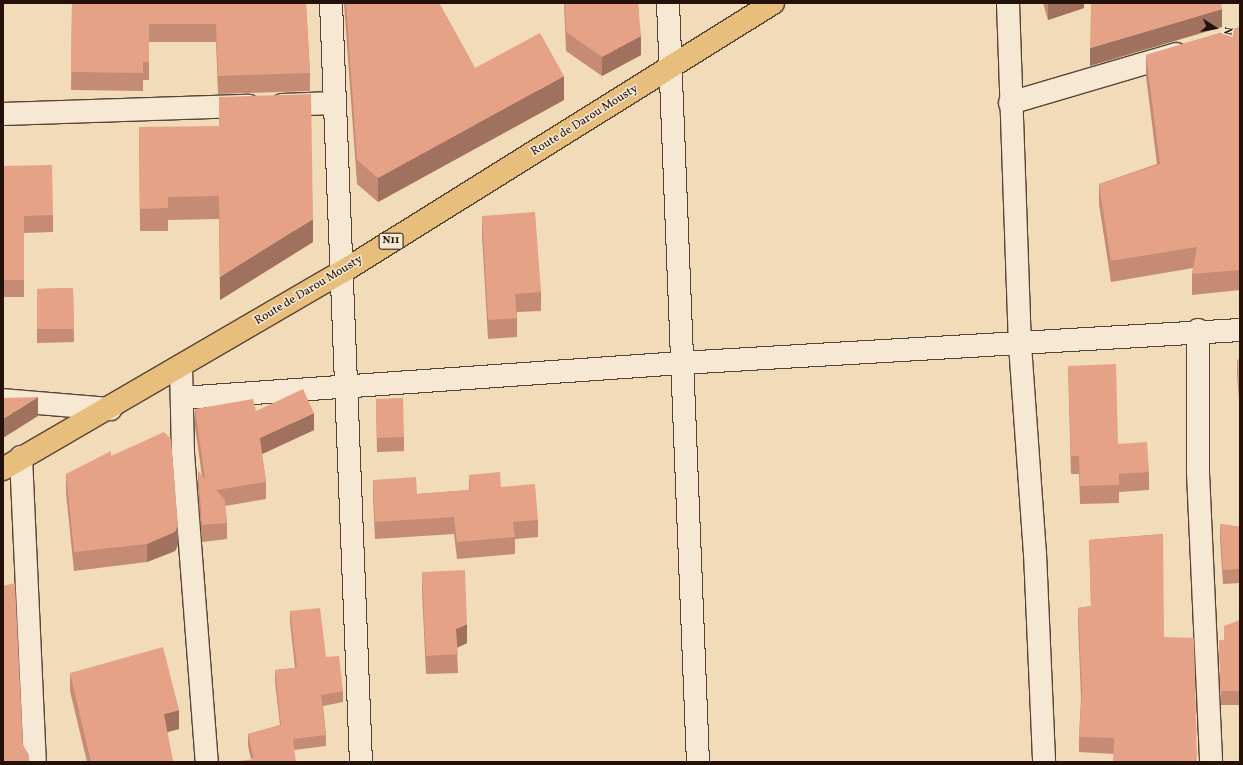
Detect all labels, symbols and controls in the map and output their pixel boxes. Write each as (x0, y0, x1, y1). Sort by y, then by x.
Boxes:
north arrow (1195, 8, 1235, 48)
text: N (1219, 25, 1235, 36)
street label: Route de Darou Mousty (529, 82, 641, 160)
road number: N11 (378, 232, 404, 250)
street label: Route de Darou Mousty (252, 253, 366, 329)

